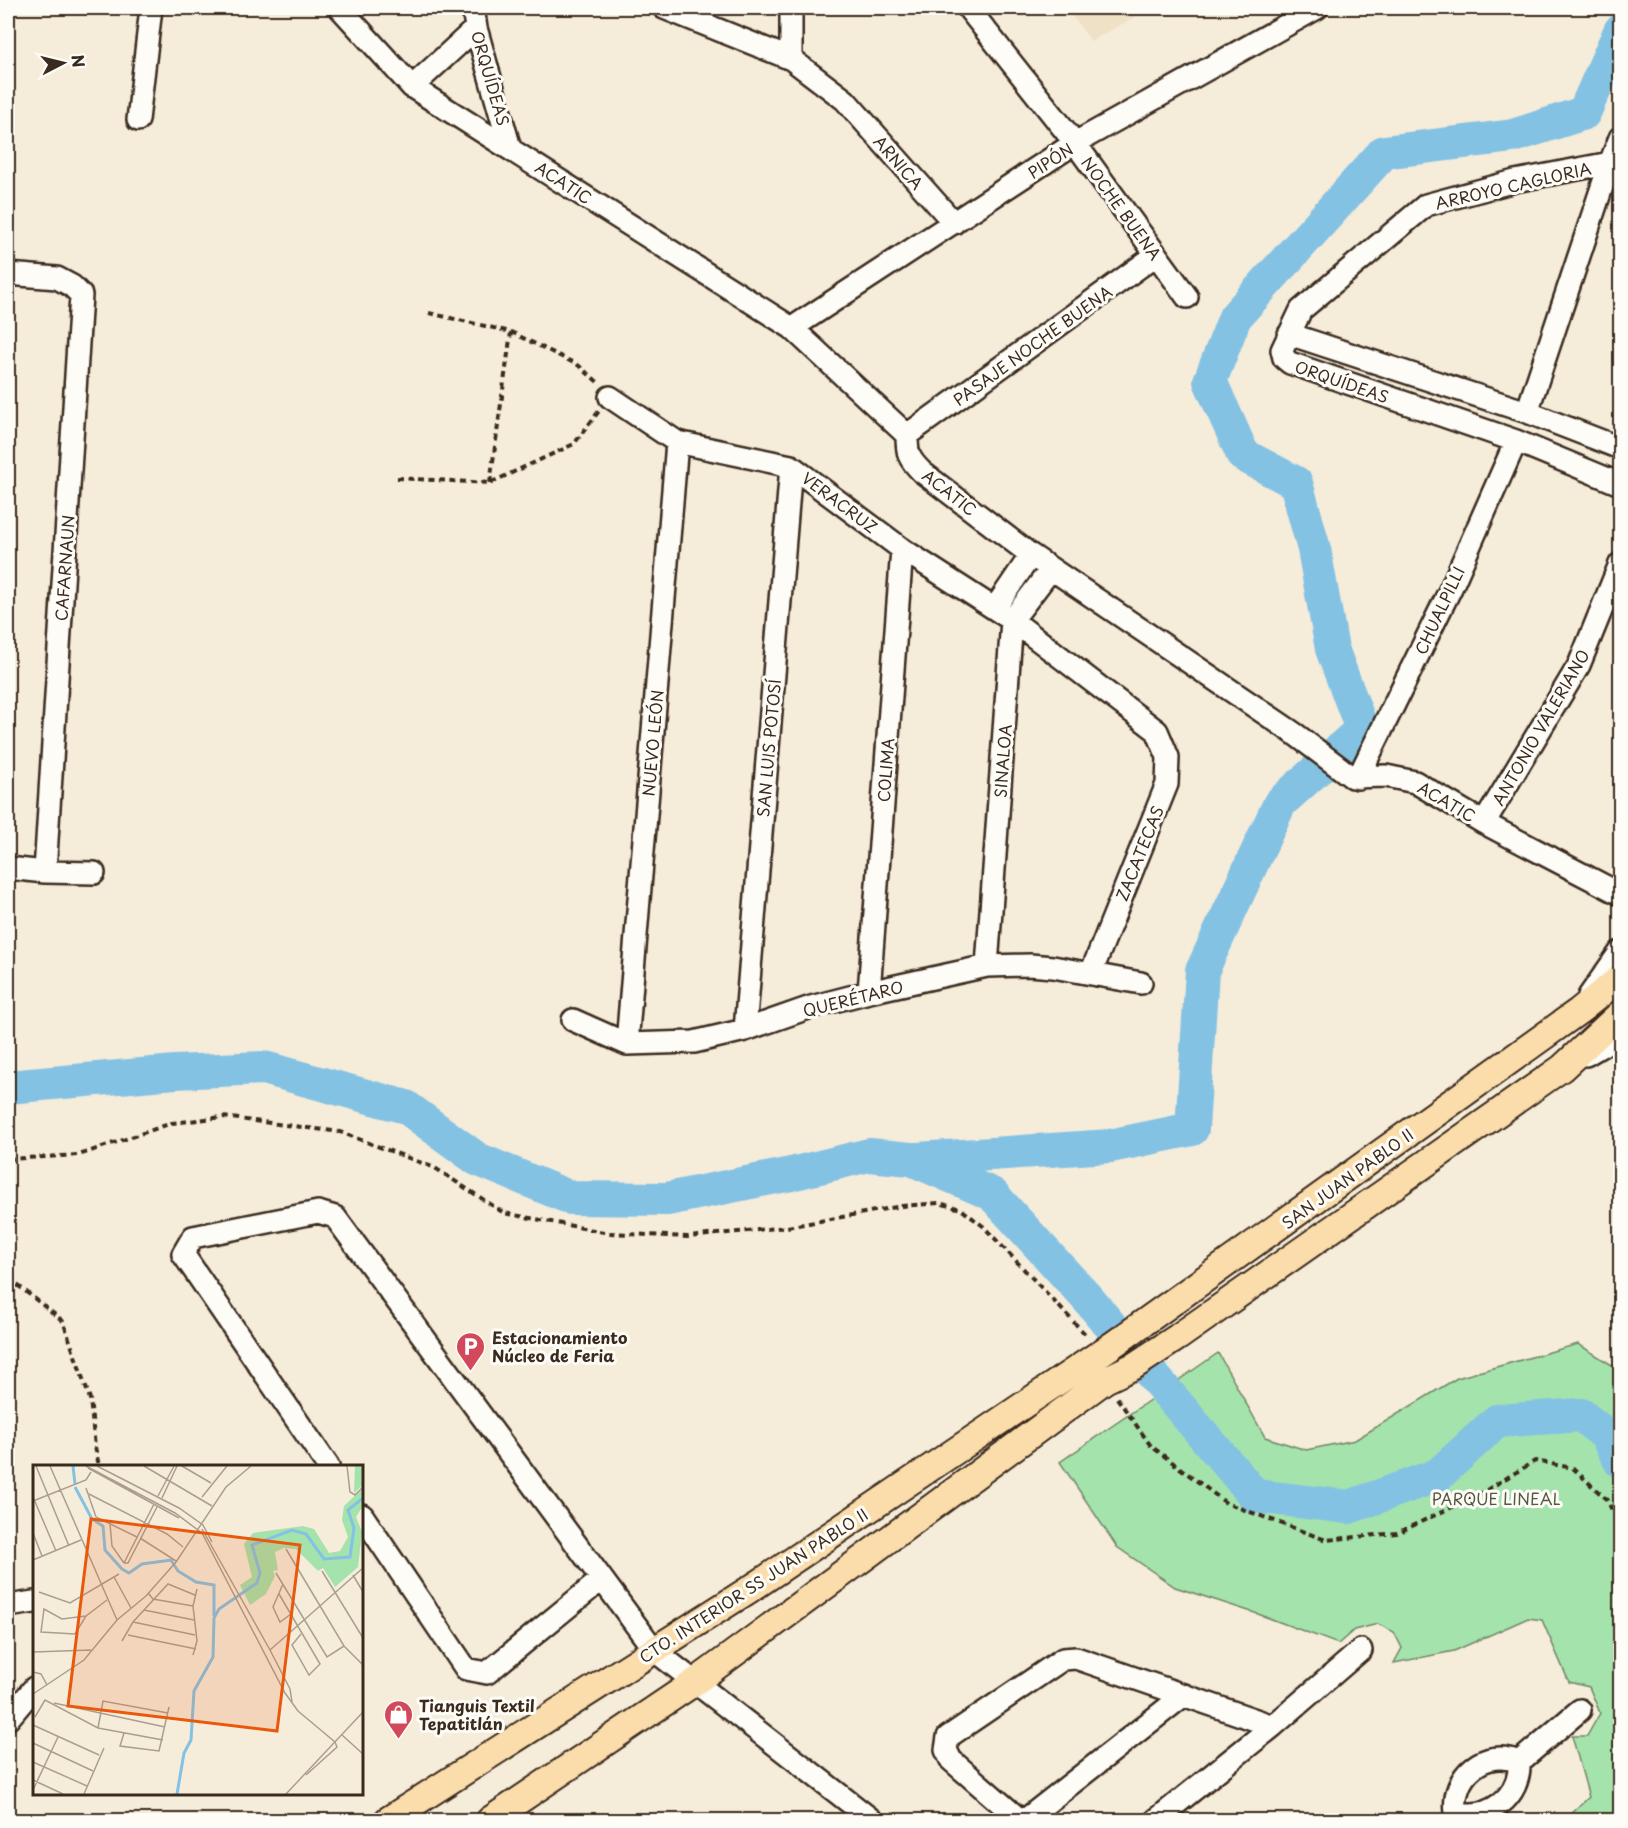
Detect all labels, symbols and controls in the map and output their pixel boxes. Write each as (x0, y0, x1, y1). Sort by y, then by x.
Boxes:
street label: ORQUÍDEAS (466, 28, 516, 128)
north arrow (33, 33, 93, 93)
text: N (66, 53, 92, 69)
street label: ARNICA (869, 130, 929, 194)
street label: PIPÓN (1023, 136, 1077, 184)
street label: NOCHE BUENA (1076, 151, 1168, 265)
street label: ACATIC (531, 155, 597, 209)
street label: ARROYO CAGLORIA (1433, 155, 1593, 215)
street label: PASAJE NOCHE BUENA (948, 279, 1116, 411)
street label: ORQUÍDEAS (1292, 354, 1392, 408)
street label: ACATIC (918, 463, 982, 521)
street label: VERACRUZ (797, 466, 883, 538)
street label: CAFARNAUN (48, 514, 80, 622)
street label: CHUALPILLI (1408, 562, 1470, 658)
street label: ANTONIO VALERIANO (1485, 645, 1595, 809)
street label: SAN LUIS POTOSÍ (750, 678, 786, 818)
street label: NUEVO LEÓN (635, 689, 669, 797)
street label: SINALOA (987, 723, 1017, 799)
street label: COLIMA (871, 737, 899, 803)
street label: ACATIC (1414, 775, 1480, 827)
street label: ZACATECAS (1109, 802, 1169, 904)
street label: QUERÉTARO (800, 974, 906, 1022)
street label: SAN JUAN PABLO II (1276, 1122, 1418, 1234)
place label: Estacionamiento Núcleo de Feria (492, 1325, 627, 1367)
parking icon: Estacionamiento Núcleo de Feria (455, 1330, 487, 1372)
inset map (33, 1465, 363, 1795)
park label: PARQUE LINEAL (1431, 1486, 1561, 1510)
street label: CTO. INTERIOR SS JUAN PABLO II (634, 1502, 872, 1668)
place label: Tianguis Textil Tepatitlán (419, 1693, 535, 1735)
shop icon: Tianguis Textil Tepatitlán (382, 1698, 414, 1740)

